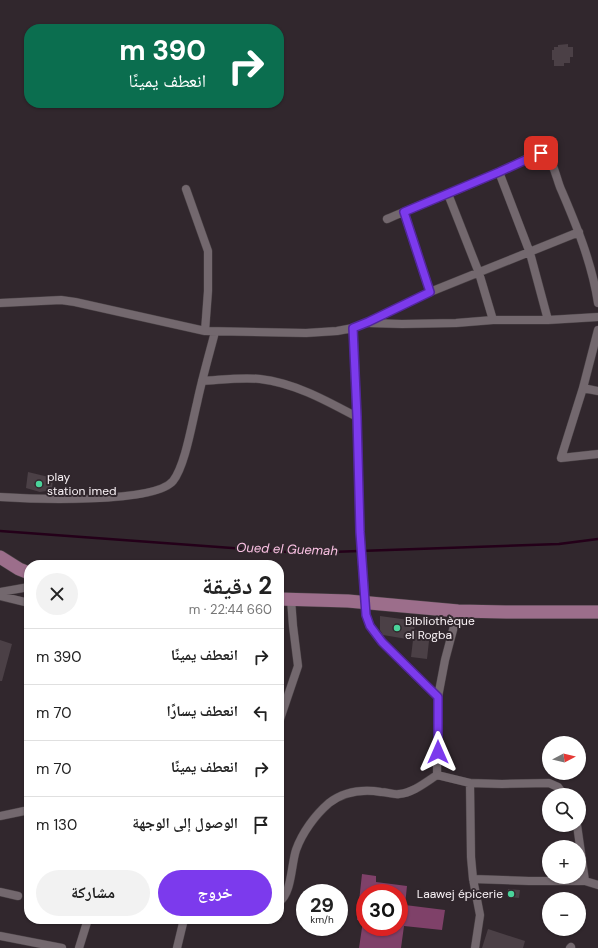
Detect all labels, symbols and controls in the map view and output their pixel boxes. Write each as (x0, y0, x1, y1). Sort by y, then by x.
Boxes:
text: 390 m (119, 32, 206, 69)
icon: right (220, 40, 272, 92)
text: انعطف يمينًا (129, 69, 206, 93)
pin (524, 136, 558, 170)
icon: arrive (530, 142, 552, 164)
place label: play station imed (47, 469, 117, 499)
marker: play station imed (34, 479, 44, 489)
water label: Oued el Guemah (236, 539, 338, 559)
text: 2 دقيقة (202, 570, 272, 601)
button: close (36, 573, 78, 615)
text: 660 m · 22:44 (189, 601, 272, 618)
place label: Bibliothèque el Rogba (405, 613, 475, 643)
marker: Bibliothèque el Rogba (392, 623, 402, 633)
text: انعطف يمينًا (171, 645, 238, 665)
icon: right (250, 646, 272, 668)
text: 390 m (36, 647, 82, 667)
text: انعطف يسارًا (166, 701, 238, 721)
icon: left (250, 702, 272, 724)
text: 70 m (36, 703, 71, 723)
position arrow (417, 731, 459, 773)
north arrow (542, 736, 586, 780)
map controls (542, 736, 586, 936)
text: انعطف يمينًا (171, 757, 238, 777)
icon: right (250, 758, 272, 780)
text: 70 m (36, 759, 71, 779)
button: search (542, 788, 586, 832)
text: الوصول إلى الوجهة (132, 813, 238, 833)
icon: arrive (250, 814, 272, 836)
text: 130 m (36, 815, 77, 835)
button: + (542, 840, 586, 884)
button: مشاركة (36, 870, 150, 916)
button: خروج (158, 870, 272, 916)
speed limit sign: 30 (356, 884, 408, 936)
place label: Laawej épicerie (417, 886, 503, 902)
marker: Laawej épicerie (506, 889, 516, 899)
text: 29 (310, 892, 334, 918)
button: − (542, 892, 586, 936)
text: km/h (310, 913, 334, 926)

